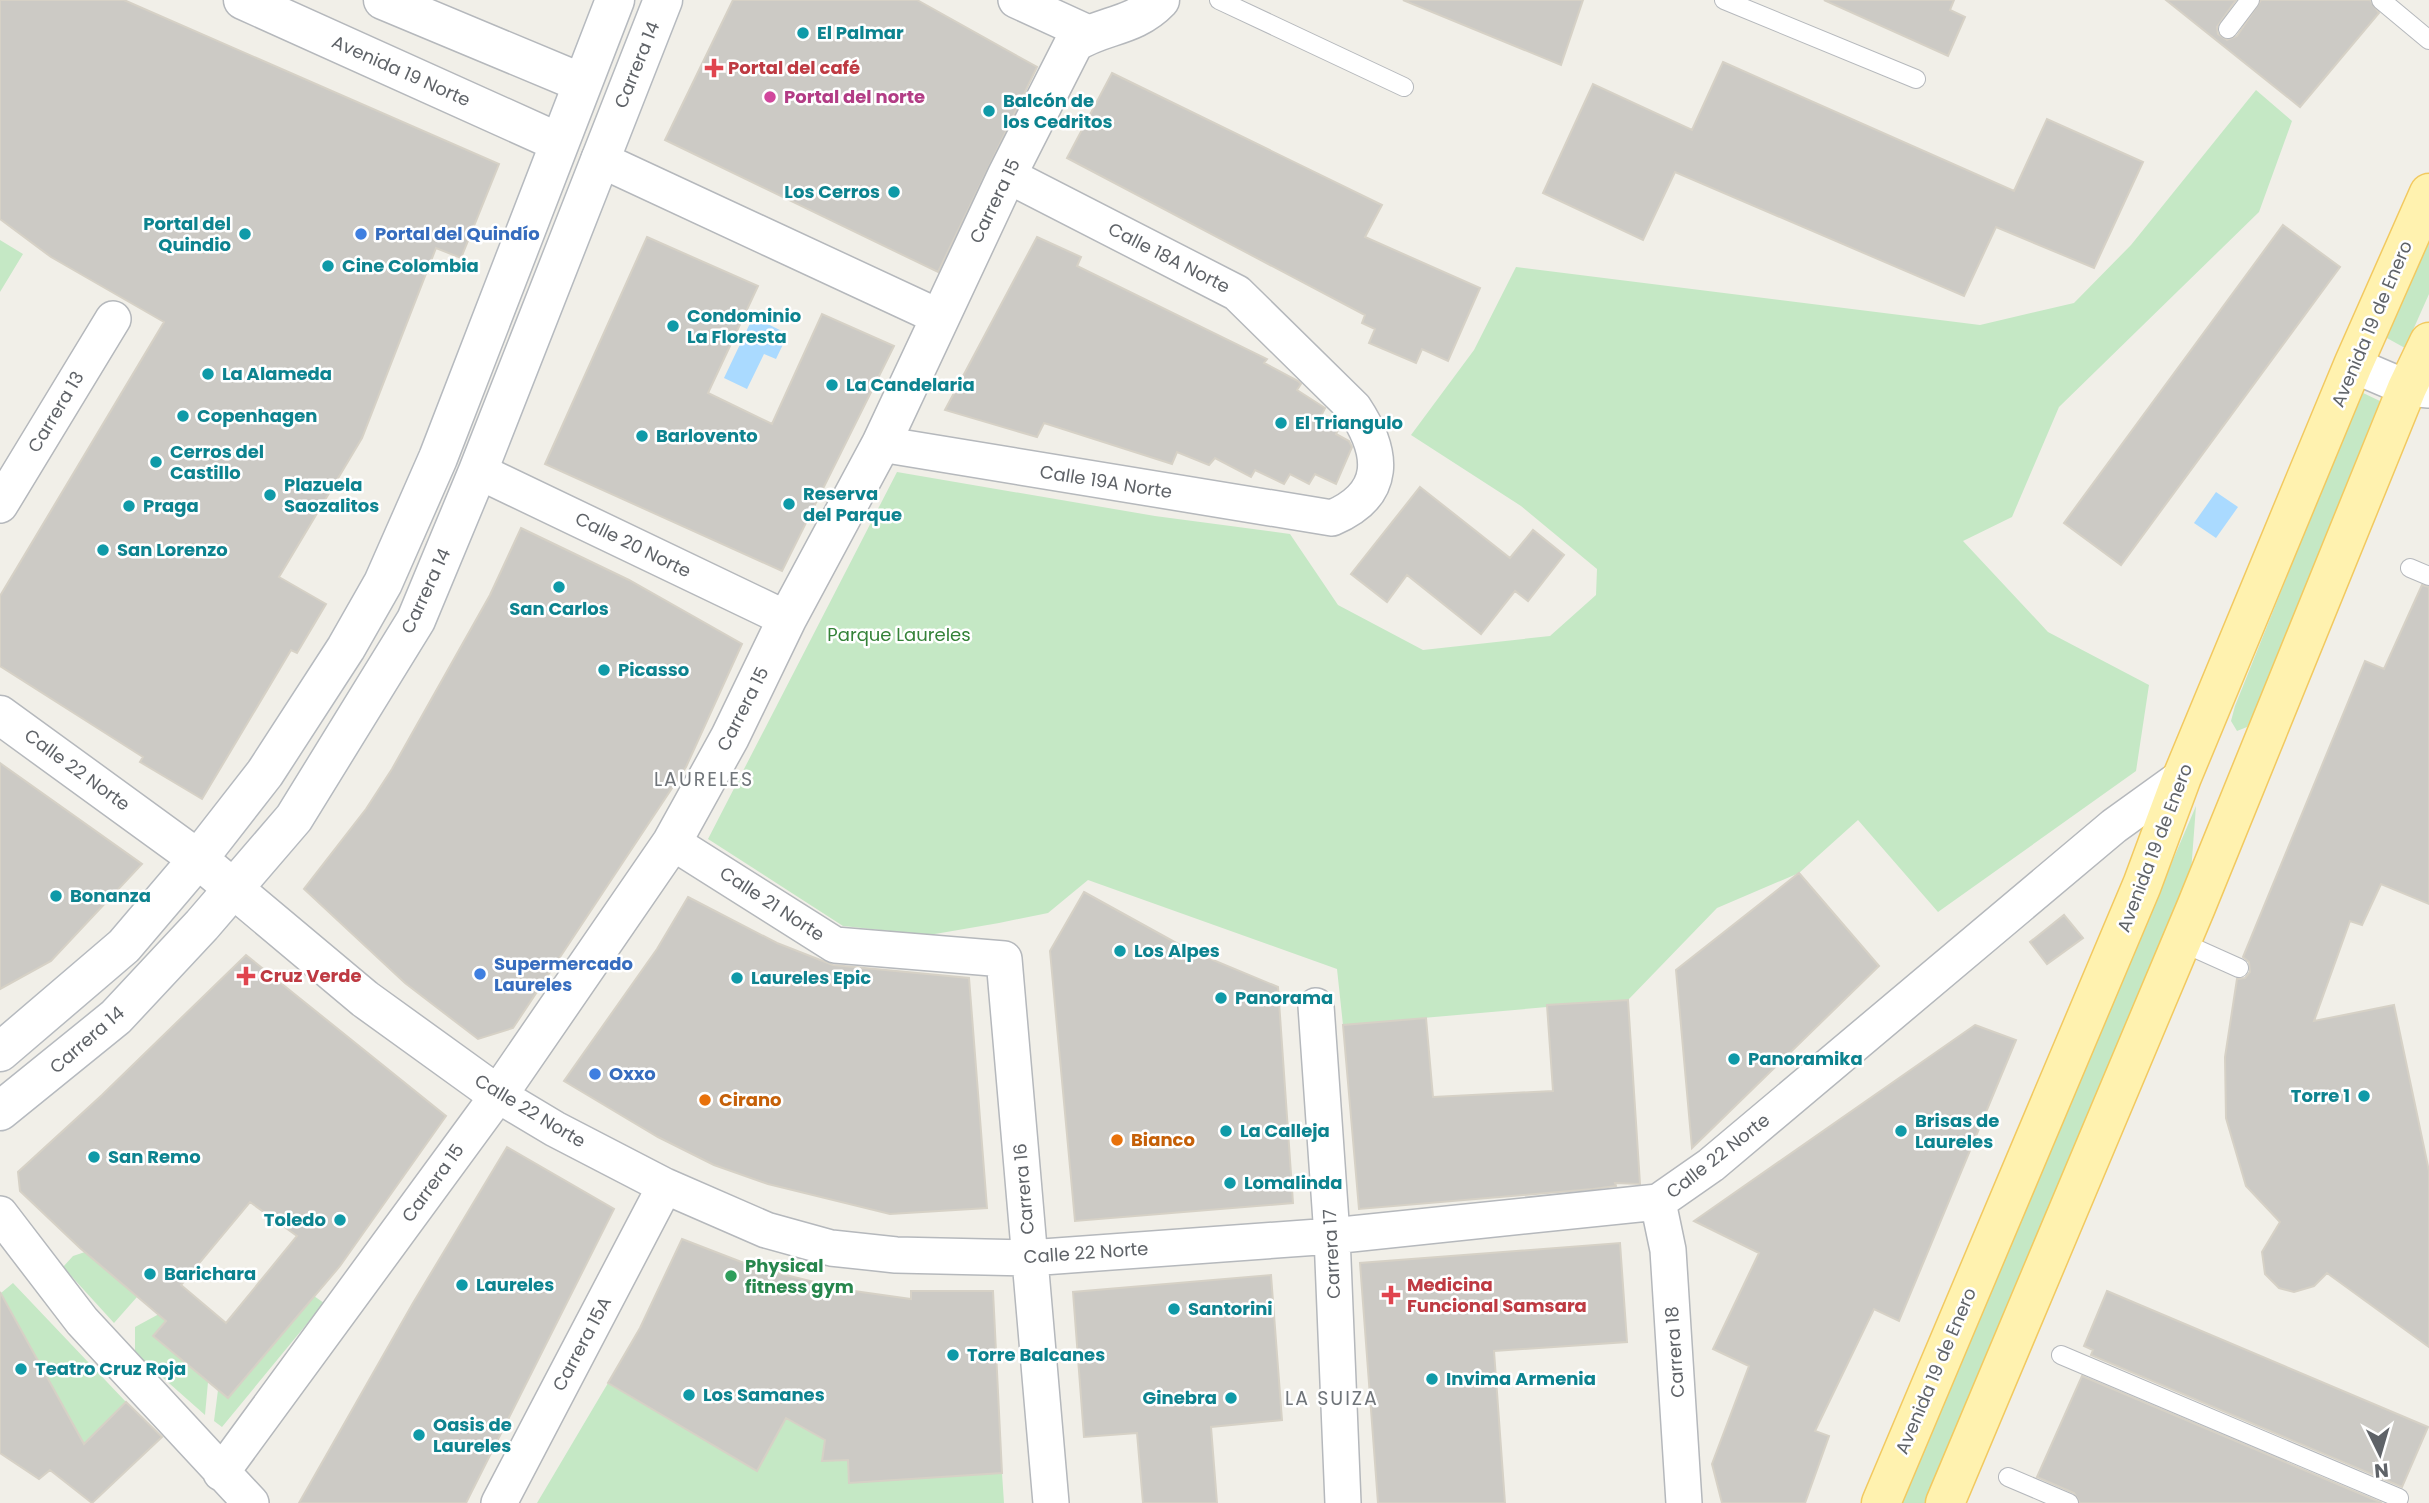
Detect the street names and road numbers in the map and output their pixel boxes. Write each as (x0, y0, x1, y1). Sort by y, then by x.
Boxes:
street label: Carrera 14 (608, 18, 665, 112)
street label: Avenida 19 Norte (328, 29, 474, 112)
street label: Carrera 15 (963, 154, 1026, 247)
street label: Calle 18A Norte (1104, 216, 1234, 299)
street label: Avenida 19 de Enero (2325, 237, 2418, 411)
street label: Carrera 13 (21, 366, 90, 457)
street label: Calle 19A Norte (1038, 459, 1174, 504)
street label: Calle 20 Norte (571, 506, 695, 583)
street label: Carrera 14 (395, 544, 456, 637)
street label: Carrera 15 (711, 662, 774, 755)
street label: Calle 22 Norte (19, 723, 135, 816)
street label: Avenida 19 de Enero (2111, 760, 2198, 936)
street label: Calle 21 Norte (715, 860, 830, 947)
street label: Carrera 14 (44, 1000, 129, 1079)
street label: Calle 22 Norte (470, 1068, 590, 1153)
street label: Calle 22 Norte (1661, 1107, 1775, 1204)
street label: Carrera 15 (396, 1138, 470, 1227)
street label: Carrera 16 (1007, 1142, 1040, 1236)
street label: Carrera 17 (1317, 1208, 1346, 1300)
street label: Calle 22 Norte (1023, 1236, 1149, 1269)
street label: Avenida 19 de Enero (1889, 1284, 1982, 1458)
street label: Carrera 15A (546, 1292, 617, 1395)
street label: Carrera 18 (1659, 1306, 1690, 1399)

